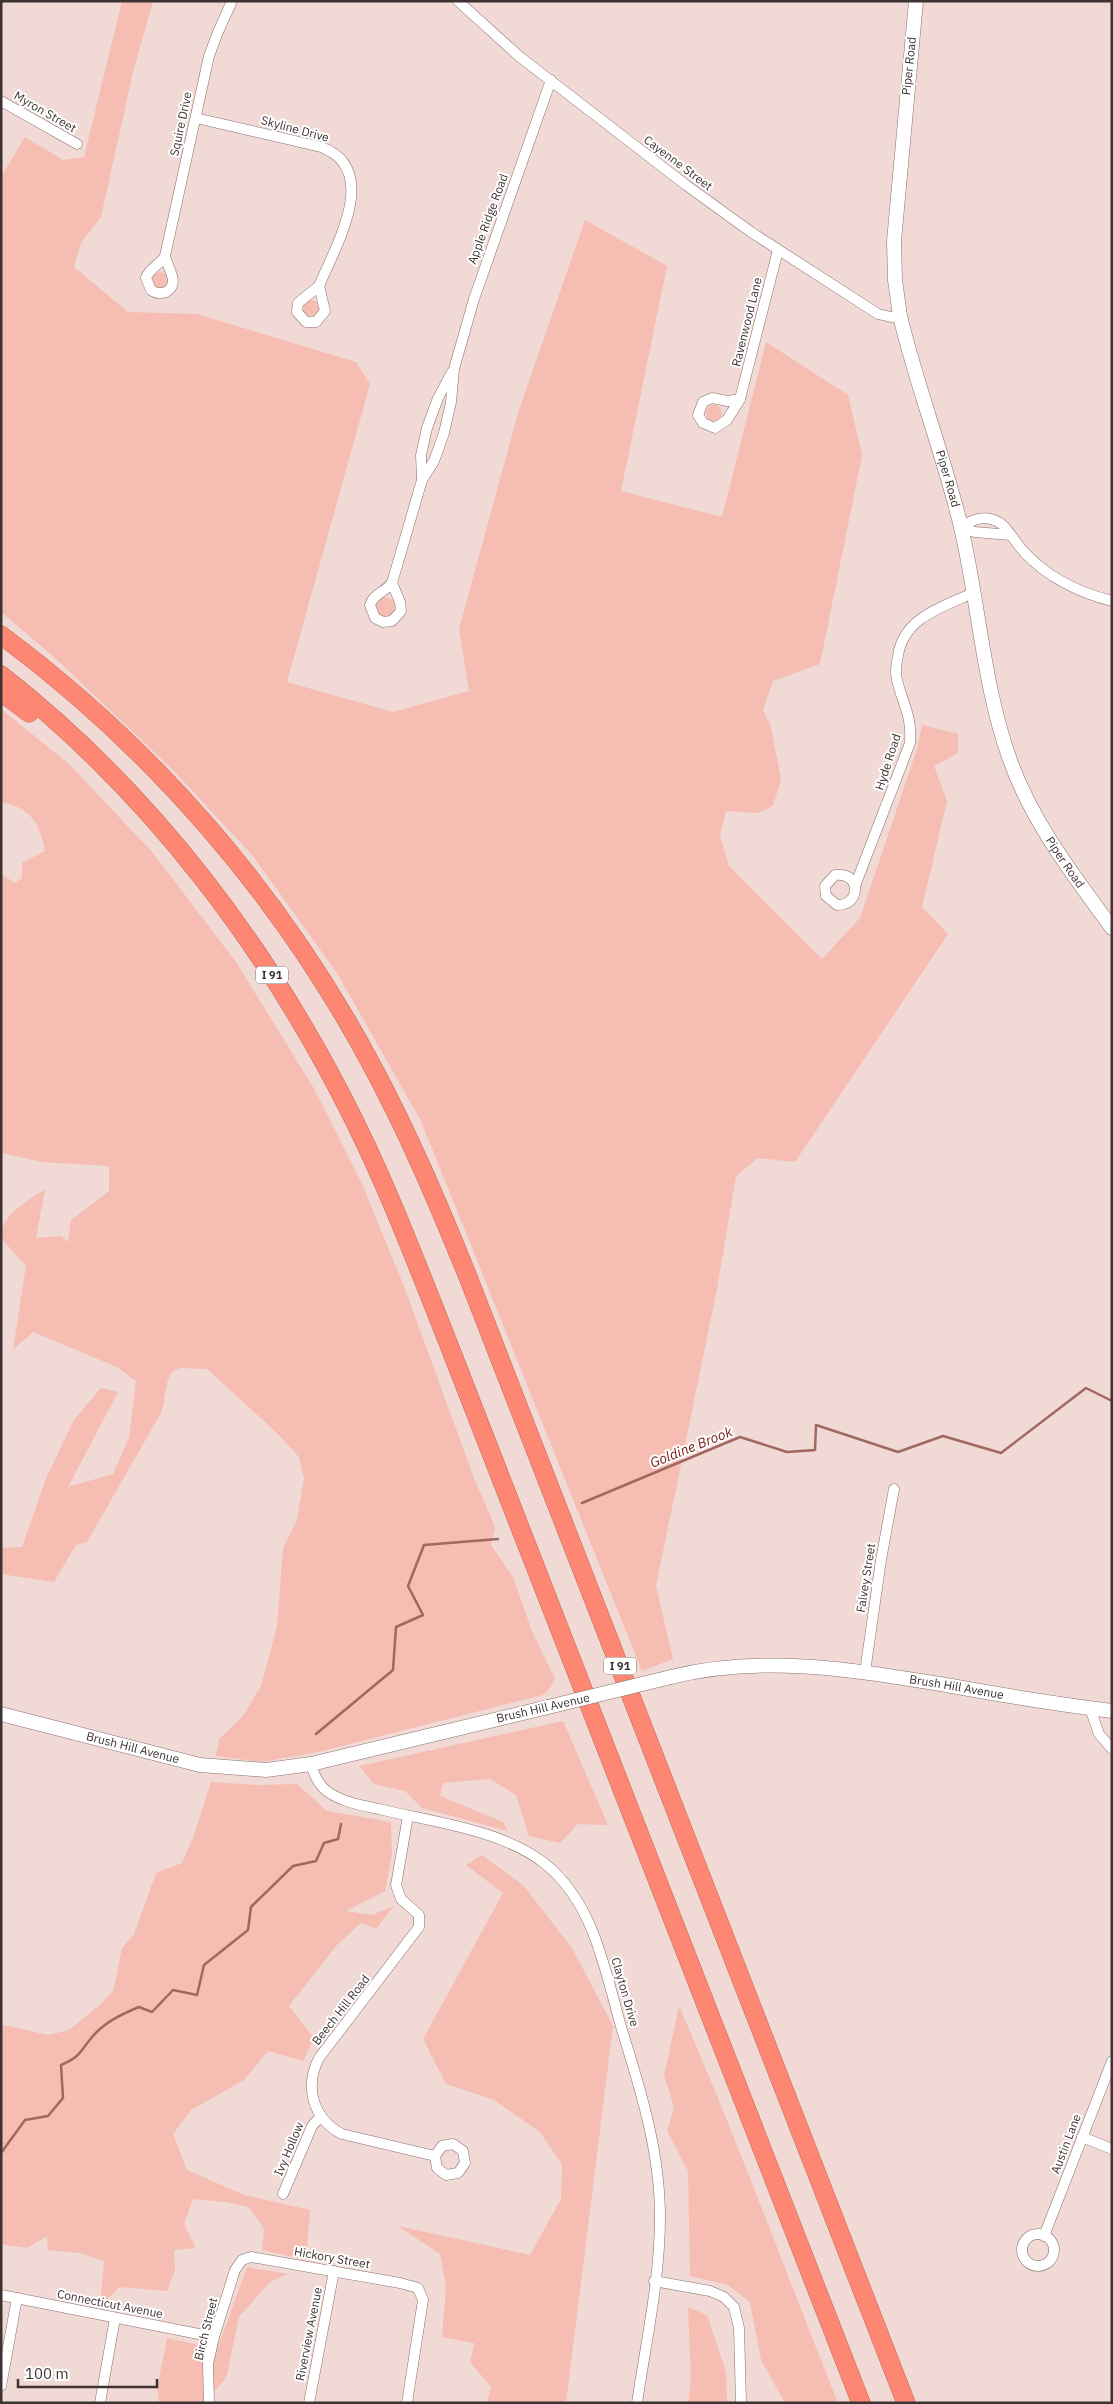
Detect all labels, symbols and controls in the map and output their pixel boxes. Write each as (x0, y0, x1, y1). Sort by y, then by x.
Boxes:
street label: Piper Road (898, 36, 919, 96)
street label: Myron Street (11, 88, 79, 135)
street label: Squire Drive (166, 90, 195, 157)
street label: Skyline Drive (260, 112, 331, 145)
street label: Cayenne Street (641, 132, 716, 193)
street label: Apple Ridge Road (464, 172, 511, 266)
street label: Ravenwood Lane (728, 275, 765, 368)
street label: Piper Road (933, 448, 964, 509)
street label: Hyde Road (871, 732, 904, 792)
street label: Piper Road (1043, 834, 1088, 891)
road number: I 91 (256, 966, 288, 984)
water label: Goldine Brook (647, 1422, 736, 1472)
street label: Falvey Street (853, 1542, 878, 1614)
road number: I 91 (604, 1658, 636, 1674)
street label: Brush Hill Avenue (908, 1671, 1005, 1702)
street label: Brush Hill Avenue (495, 1689, 591, 1726)
street label: Brush Hill Avenue (85, 1728, 181, 1767)
street label: Clayton Drive (608, 1955, 643, 2029)
street label: Beech Hill Road (309, 1972, 373, 2048)
street label: Austin Lane (1047, 2111, 1084, 2176)
street label: Ivy Hollow (270, 2120, 307, 2178)
street label: Hickory Street (293, 2243, 371, 2272)
street label: Riverview Avenue (292, 2285, 325, 2382)
street label: Connecticut Avenue (56, 2286, 165, 2321)
street label: Birch Street (191, 2296, 221, 2362)
scale bar (18, 2356, 156, 2388)
text: 100 m (25, 2364, 69, 2383)

